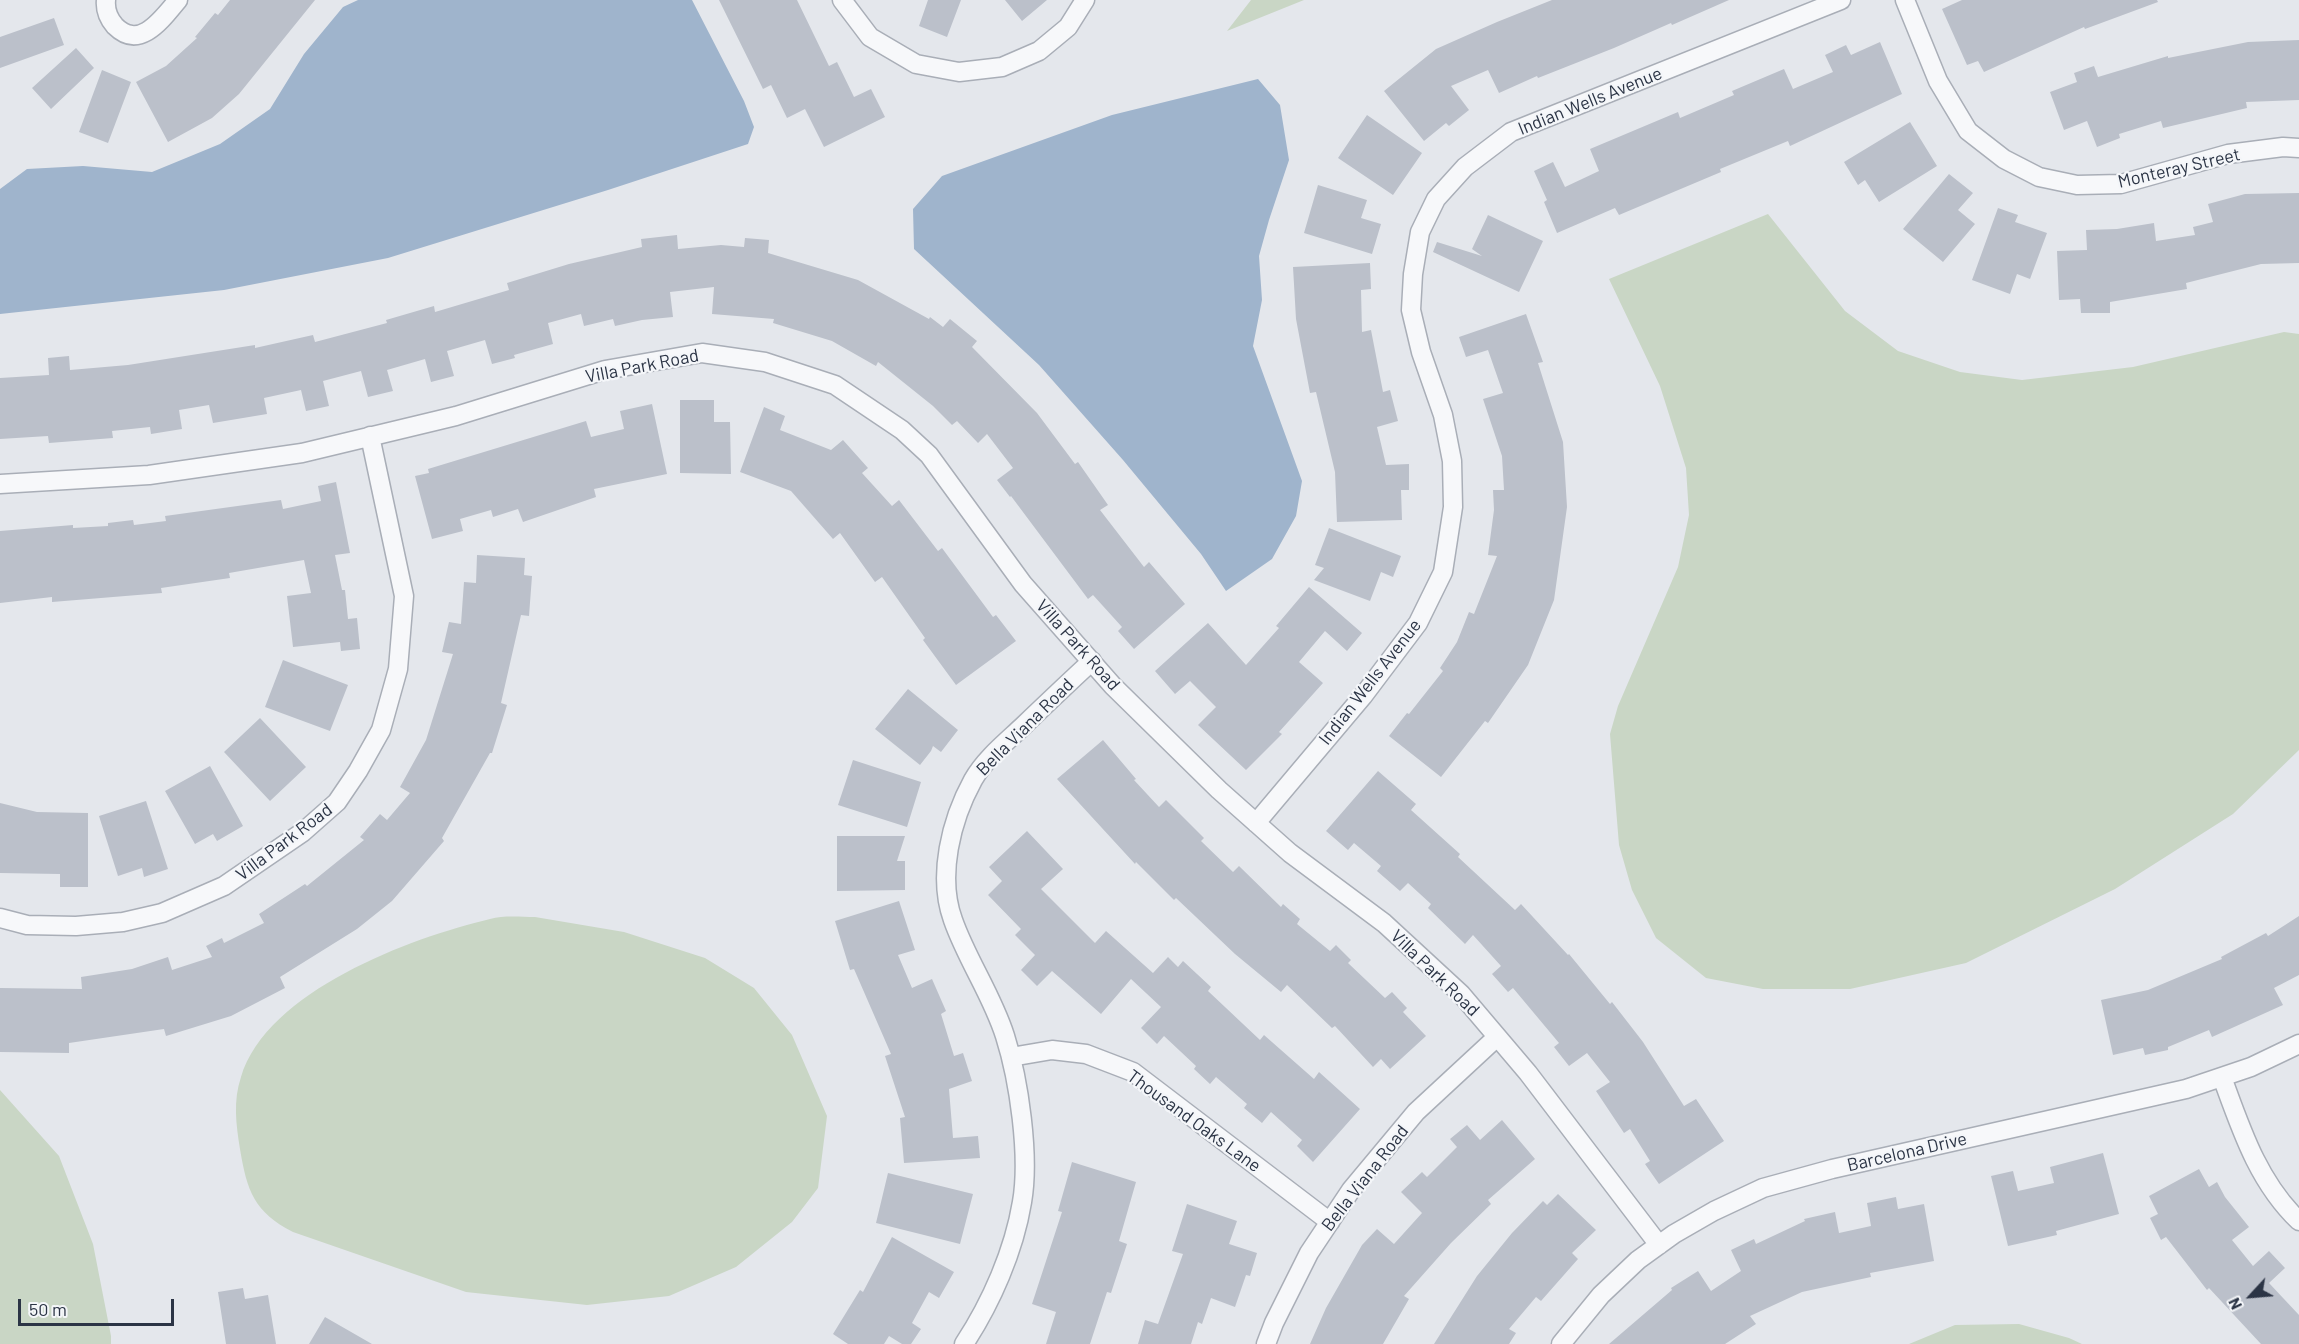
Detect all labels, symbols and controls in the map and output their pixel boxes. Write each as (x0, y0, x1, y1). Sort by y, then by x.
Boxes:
street label: Indian Wells Avenue (1515, 62, 1665, 140)
street label: Monteray Street (2116, 143, 2242, 193)
street label: Villa Park Road (583, 344, 701, 388)
street label: Villa Park Road (1031, 595, 1125, 695)
street label: Indian Wells Avenue (1314, 615, 1426, 749)
street label: Bella Viana Road (972, 674, 1078, 780)
street label: Villa Park Road (232, 799, 336, 885)
street label: Villa Park Road (1386, 925, 1484, 1021)
street label: Thousand Oaks Lane (1123, 1065, 1265, 1177)
street label: Bella Viana Road (1317, 1121, 1413, 1235)
street label: Barcelona Drive (1845, 1128, 1969, 1176)
north arrow (2221, 1266, 2281, 1326)
scale bar (21, 1287, 177, 1325)
text: N (2224, 1295, 2245, 1313)
text: 50 m (29, 1298, 67, 1320)

